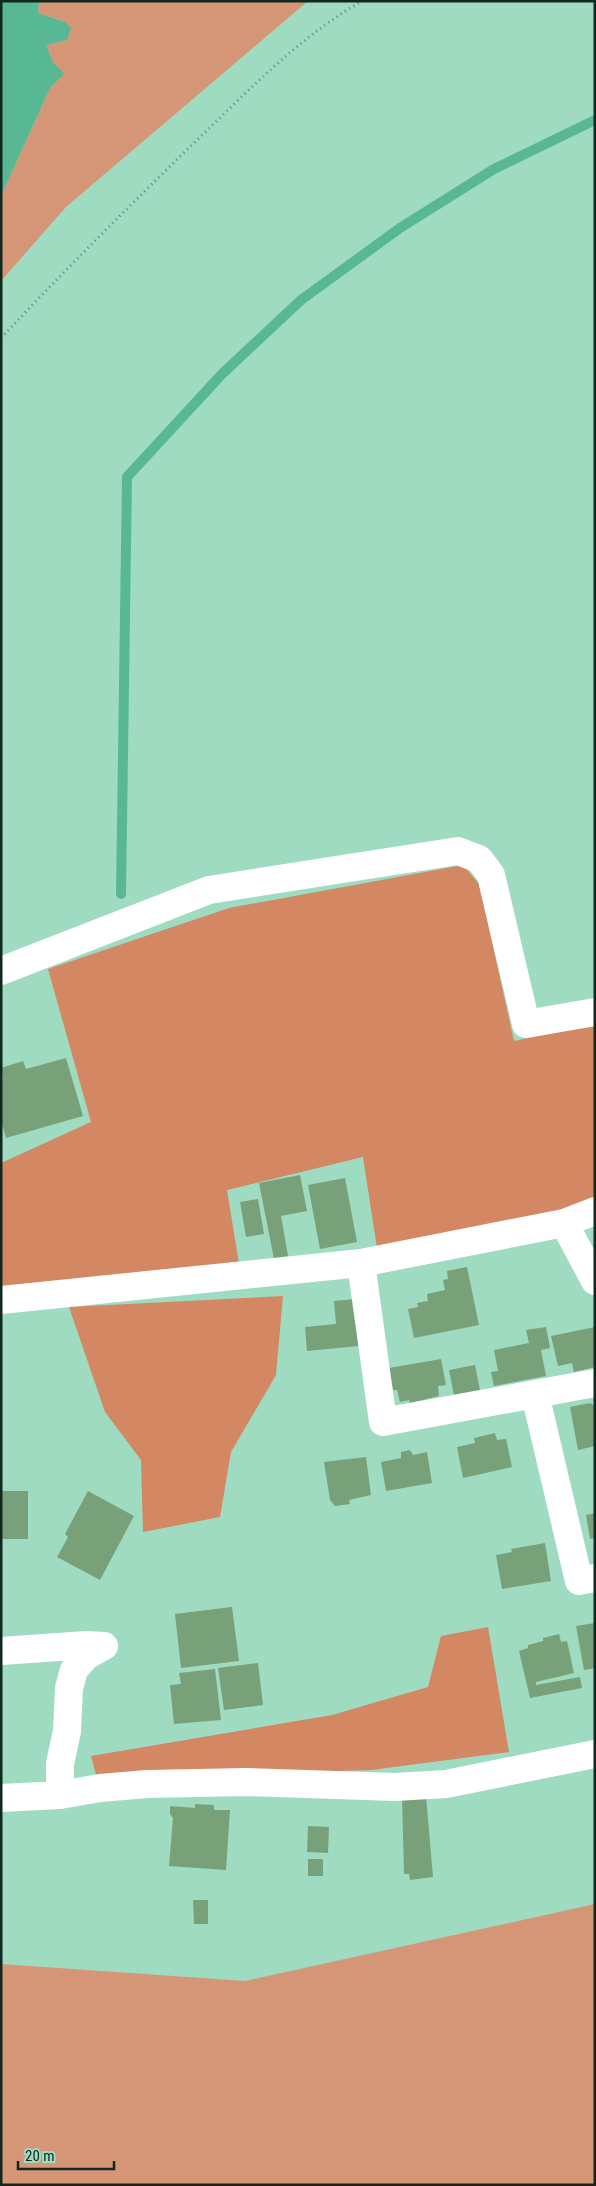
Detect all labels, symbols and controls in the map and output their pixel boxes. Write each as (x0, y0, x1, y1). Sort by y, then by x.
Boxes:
scale bar (18, 2138, 114, 2170)
text: 20 m (25, 2147, 55, 2165)

